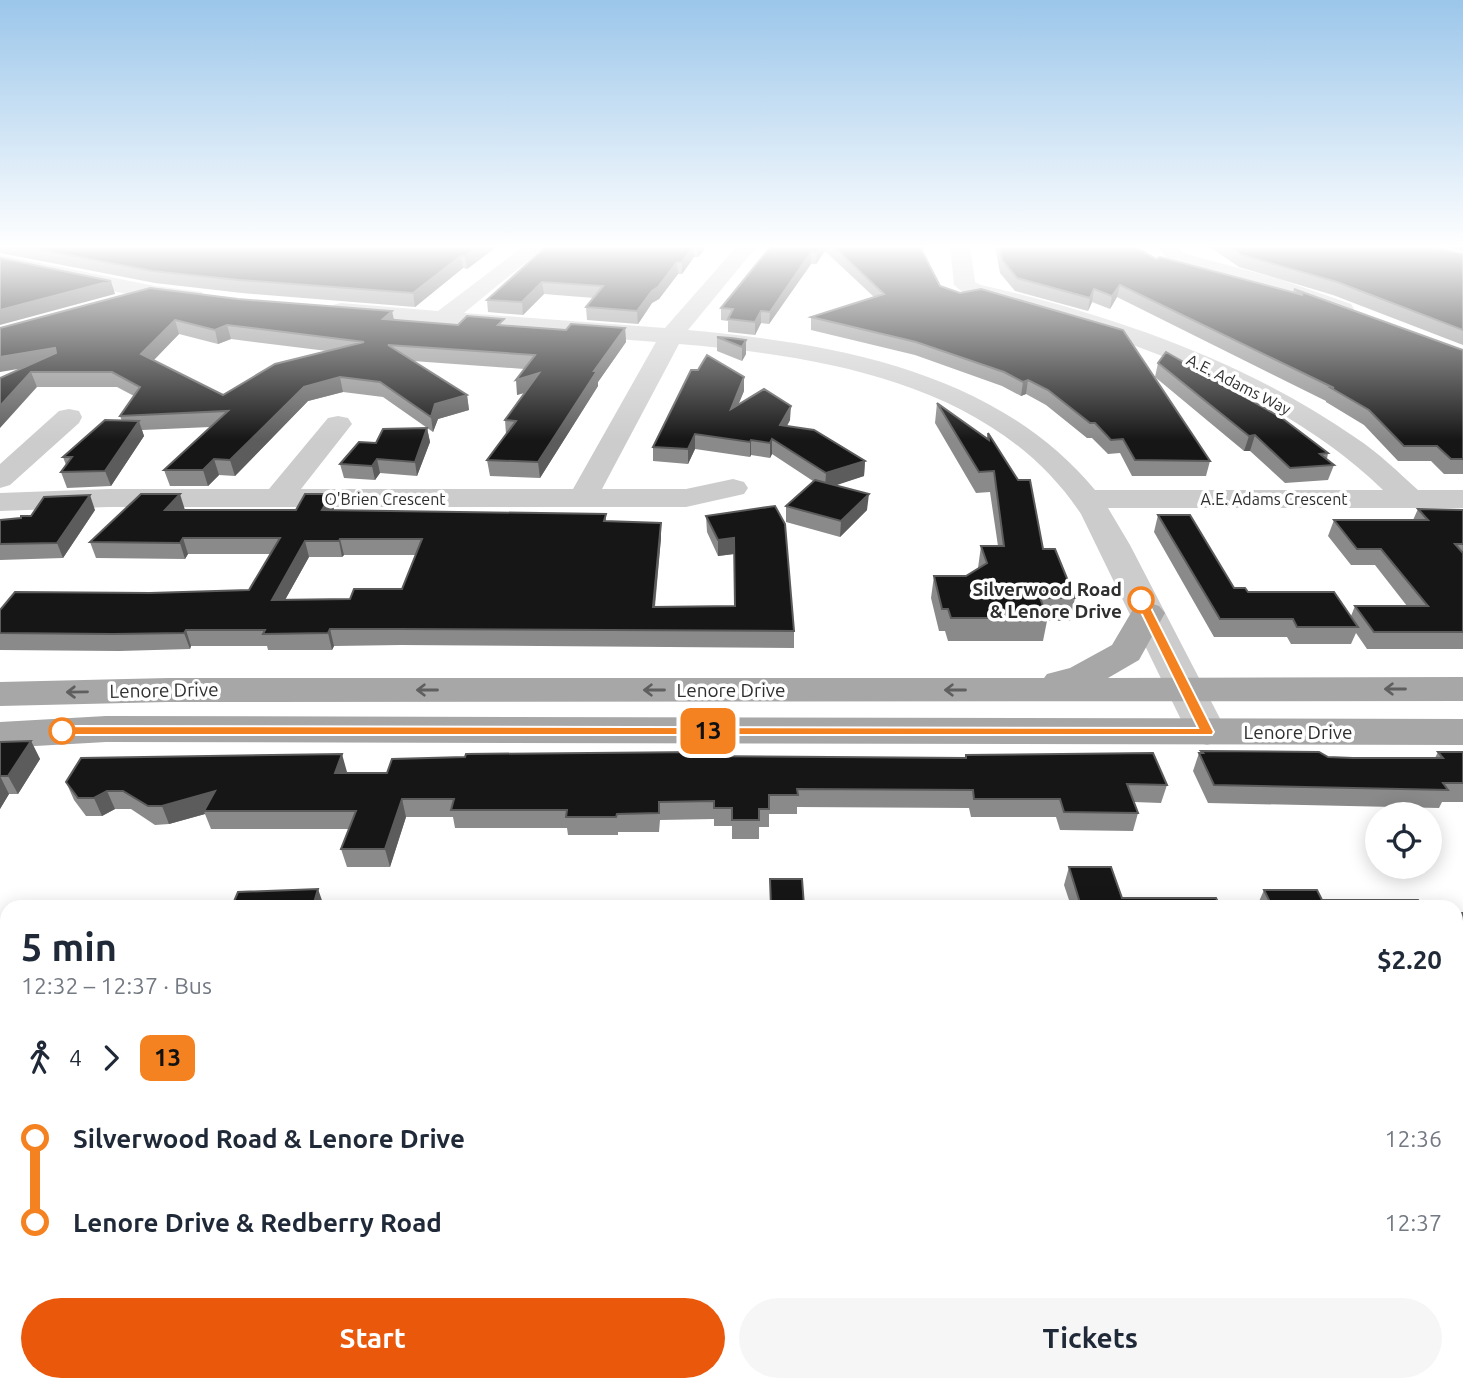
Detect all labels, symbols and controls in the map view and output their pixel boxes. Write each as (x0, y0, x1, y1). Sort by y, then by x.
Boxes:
street label: A.E. Adams Way (1184, 350, 1294, 418)
street label: O'Brien Crescent (324, 490, 446, 508)
street label: A.E. Adams Crescent (1200, 490, 1348, 508)
place label: Silverwood Road & Lenore Drive (972, 578, 1122, 622)
marker: Silverwood Road & Lenore Drive (1128, 587, 1154, 613)
street label: Lenore Drive (109, 678, 219, 702)
street label: Lenore Drive (676, 679, 786, 701)
one-way arrow (1384, 682, 1407, 696)
one-way arrow (416, 683, 439, 697)
one-way arrow (643, 683, 666, 697)
one-way arrow (944, 683, 967, 697)
one-way arrow (66, 685, 89, 698)
line badge: 13 (676, 708, 740, 754)
text: 13 (694, 717, 722, 744)
unlabelled marker (49, 718, 75, 744)
street label: Lenore Drive (1243, 721, 1353, 743)
map controls (1365, 802, 1442, 879)
button: locate (1365, 802, 1442, 879)
text: 5 min (21, 926, 117, 968)
text: $2.20 (1377, 945, 1442, 974)
text: 12:32 – 12:37 · Bus (21, 973, 212, 998)
icon: walk (21, 1039, 59, 1077)
icon: forward (92, 1039, 130, 1077)
text: 13 (154, 1044, 181, 1071)
text: 4 (69, 1045, 82, 1070)
text: Silverwood Road & Lenore Drive (73, 1124, 465, 1153)
text: 12:36 (1384, 1126, 1442, 1151)
text: Lenore Drive & Redberry Road (73, 1208, 442, 1237)
text: 12:37 (1384, 1210, 1442, 1235)
button: Start (21, 1298, 725, 1378)
button: Tickets (739, 1298, 1442, 1378)

